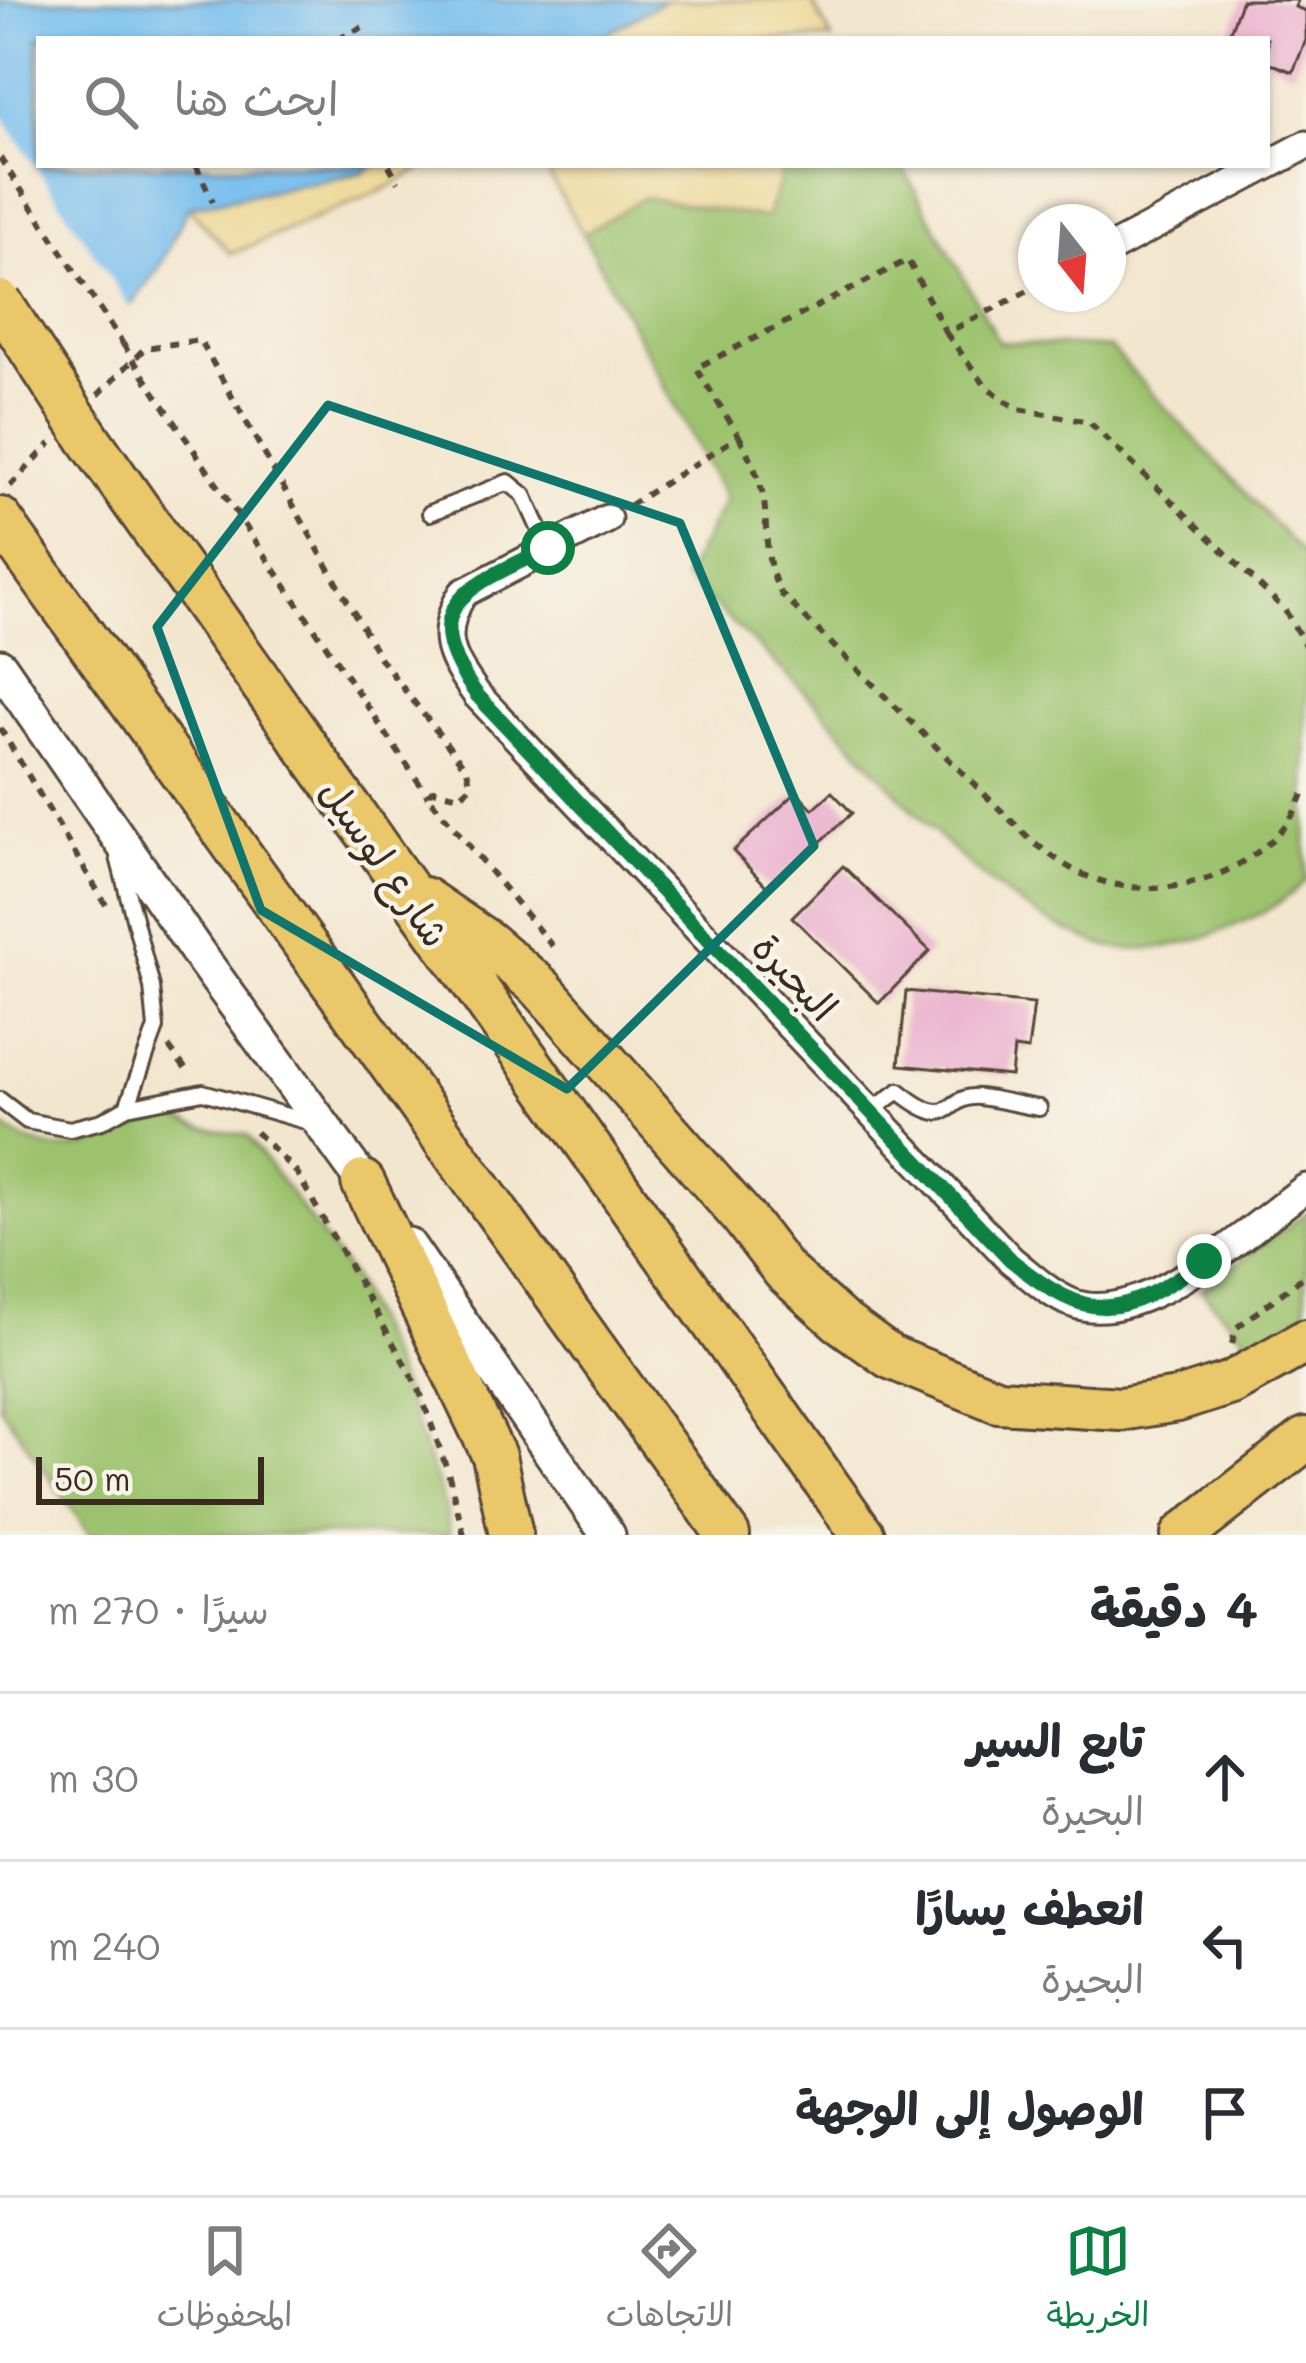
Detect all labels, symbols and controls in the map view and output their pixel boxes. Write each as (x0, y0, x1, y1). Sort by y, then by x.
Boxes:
search box (36, 36, 1270, 168)
text: ابحث هنا (174, 68, 339, 126)
icon: search (78, 69, 144, 135)
north arrow (1018, 204, 1126, 312)
route start (521, 521, 575, 575)
street label: شارع لوسيل (306, 768, 463, 959)
street label: البحيرة (742, 921, 850, 1031)
route end (1177, 1234, 1231, 1288)
scale bar (36, 1451, 264, 1504)
text: 50 m (54, 1456, 130, 1499)
text: 4 دقيقة (1090, 1573, 1258, 1640)
text: سيرًا · 270 m (48, 1583, 269, 1634)
text: تابع السير (967, 1710, 1144, 1768)
icon: ahead (1192, 1744, 1258, 1810)
text: 30 m (48, 1751, 139, 1802)
text: البحيرة (1041, 1784, 1144, 1835)
text: انعطف يسارًا (915, 1878, 1144, 1936)
icon: left (1192, 1912, 1258, 1978)
text: 240 m (48, 1919, 160, 1970)
text: البحيرة (1041, 1952, 1144, 2003)
text: الوصول إلى الوجهة (795, 2078, 1144, 2136)
icon: arrive (1192, 2080, 1258, 2146)
tab: المحفوظات (157, 2218, 293, 2344)
tab: الاتجاهات (606, 2218, 733, 2344)
tab: الخريطة (1046, 2218, 1149, 2344)

